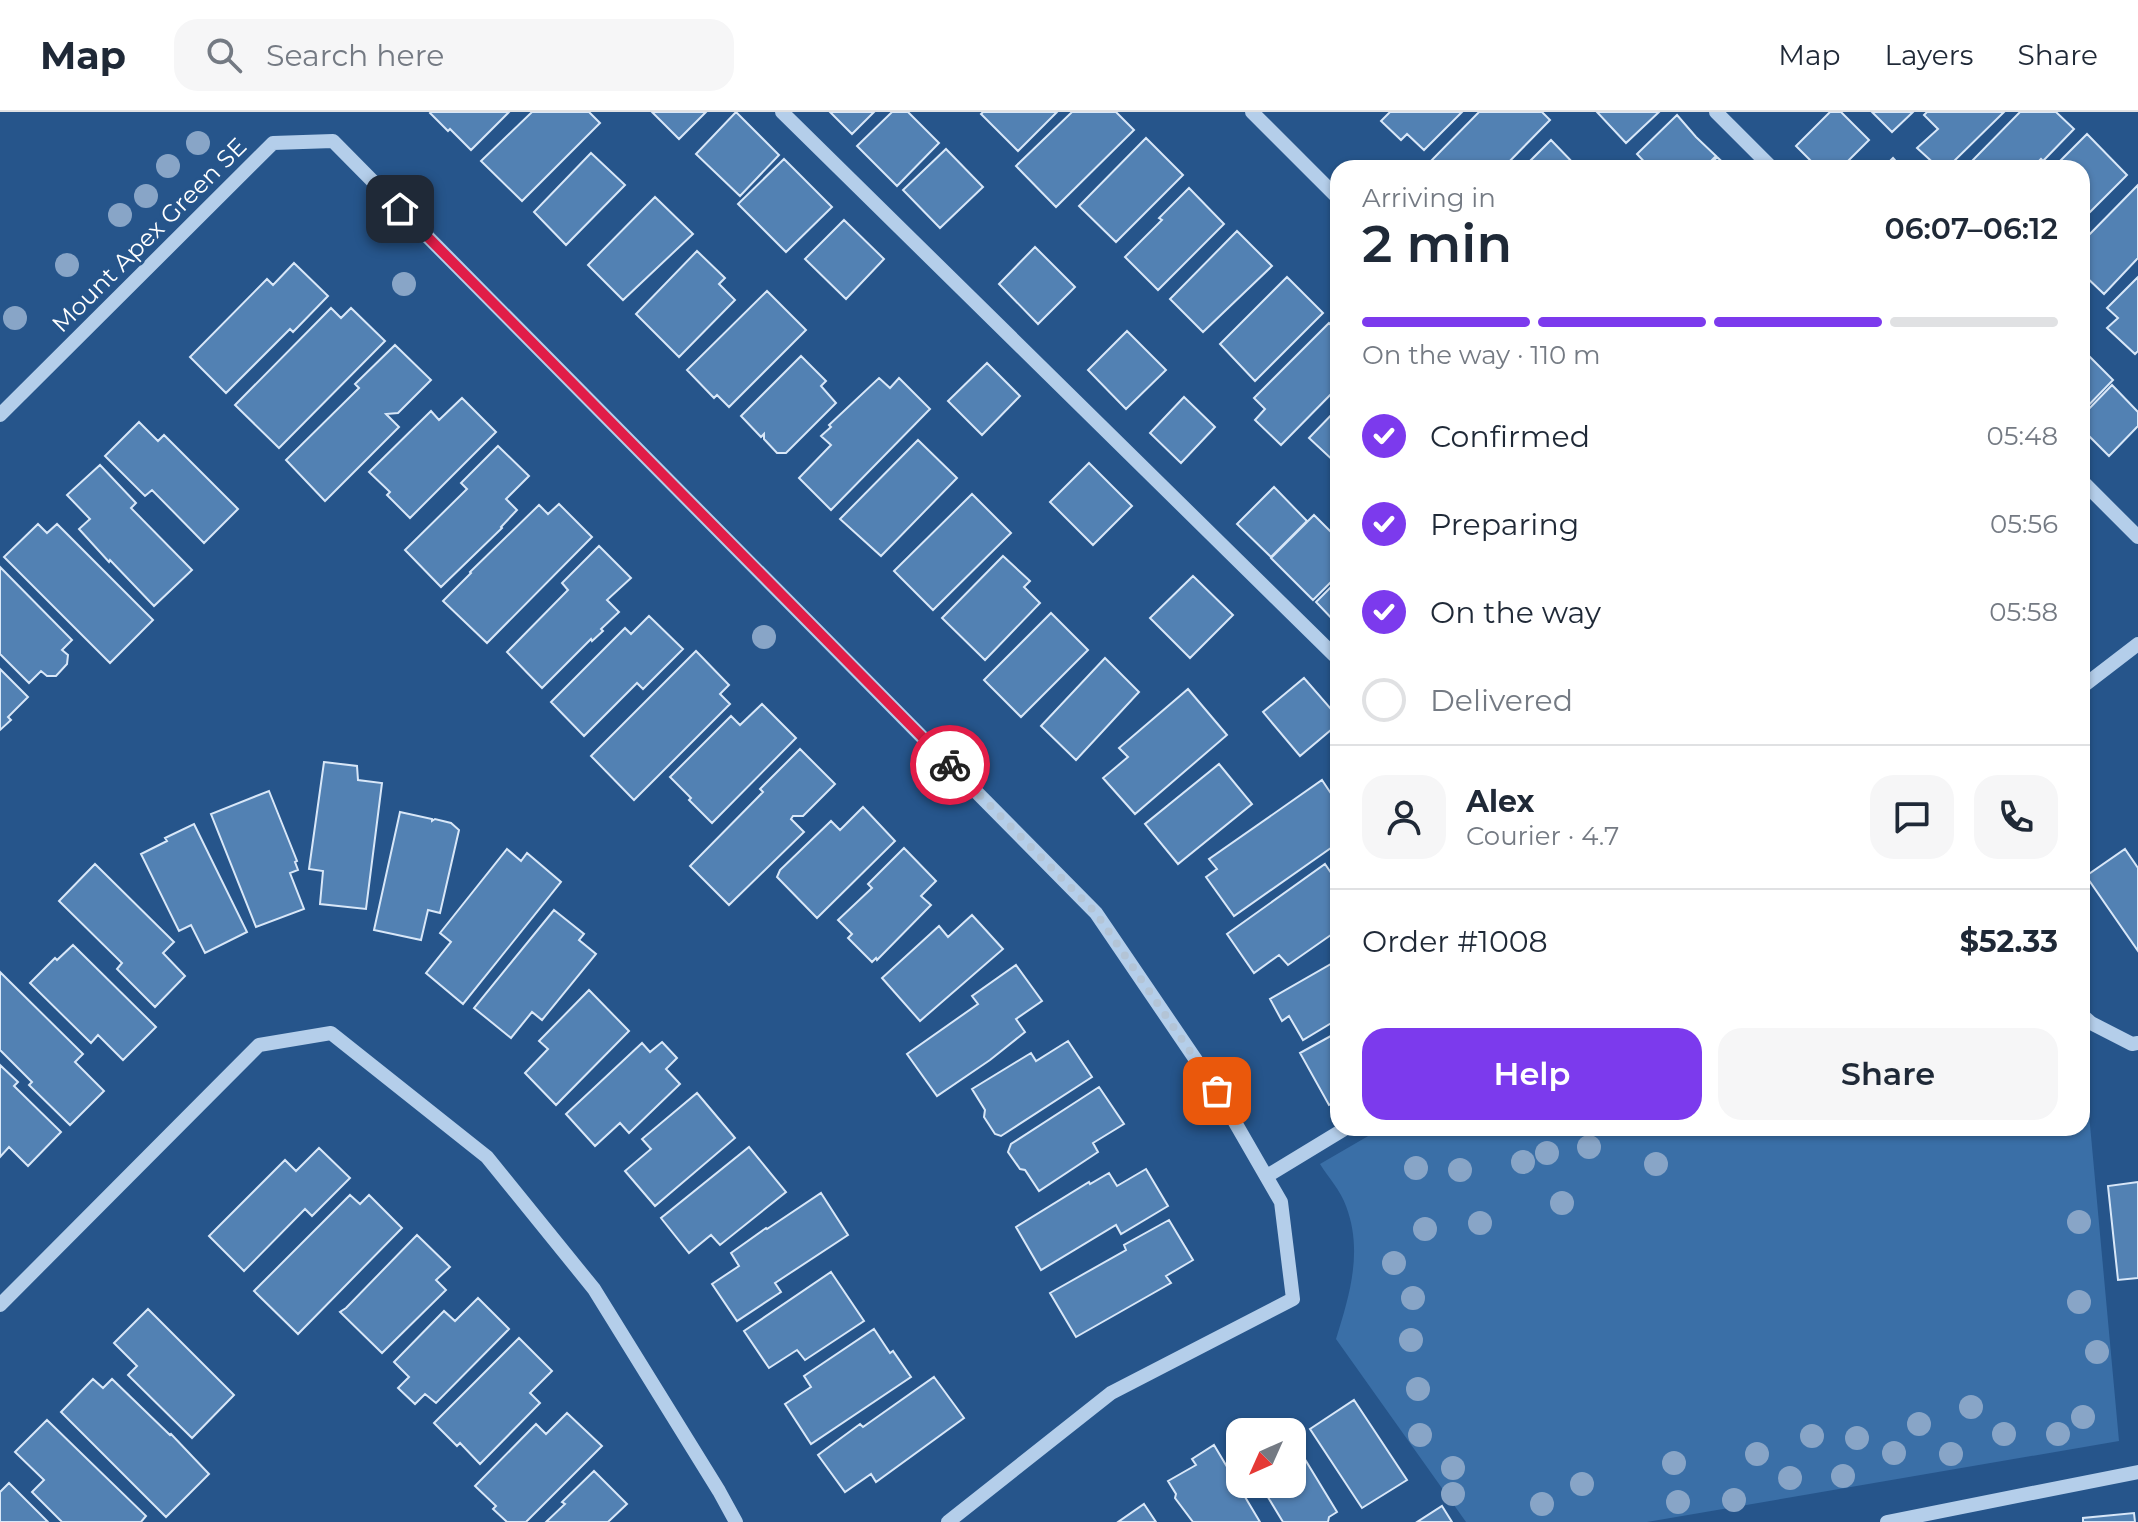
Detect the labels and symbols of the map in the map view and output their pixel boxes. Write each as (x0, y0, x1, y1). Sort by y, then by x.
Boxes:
street label: Mount Apex Green SE (46, 132, 252, 338)
pin (366, 175, 434, 243)
courier (910, 725, 990, 805)
pin (1183, 1057, 1251, 1125)
north arrow (1226, 1418, 1306, 1498)

